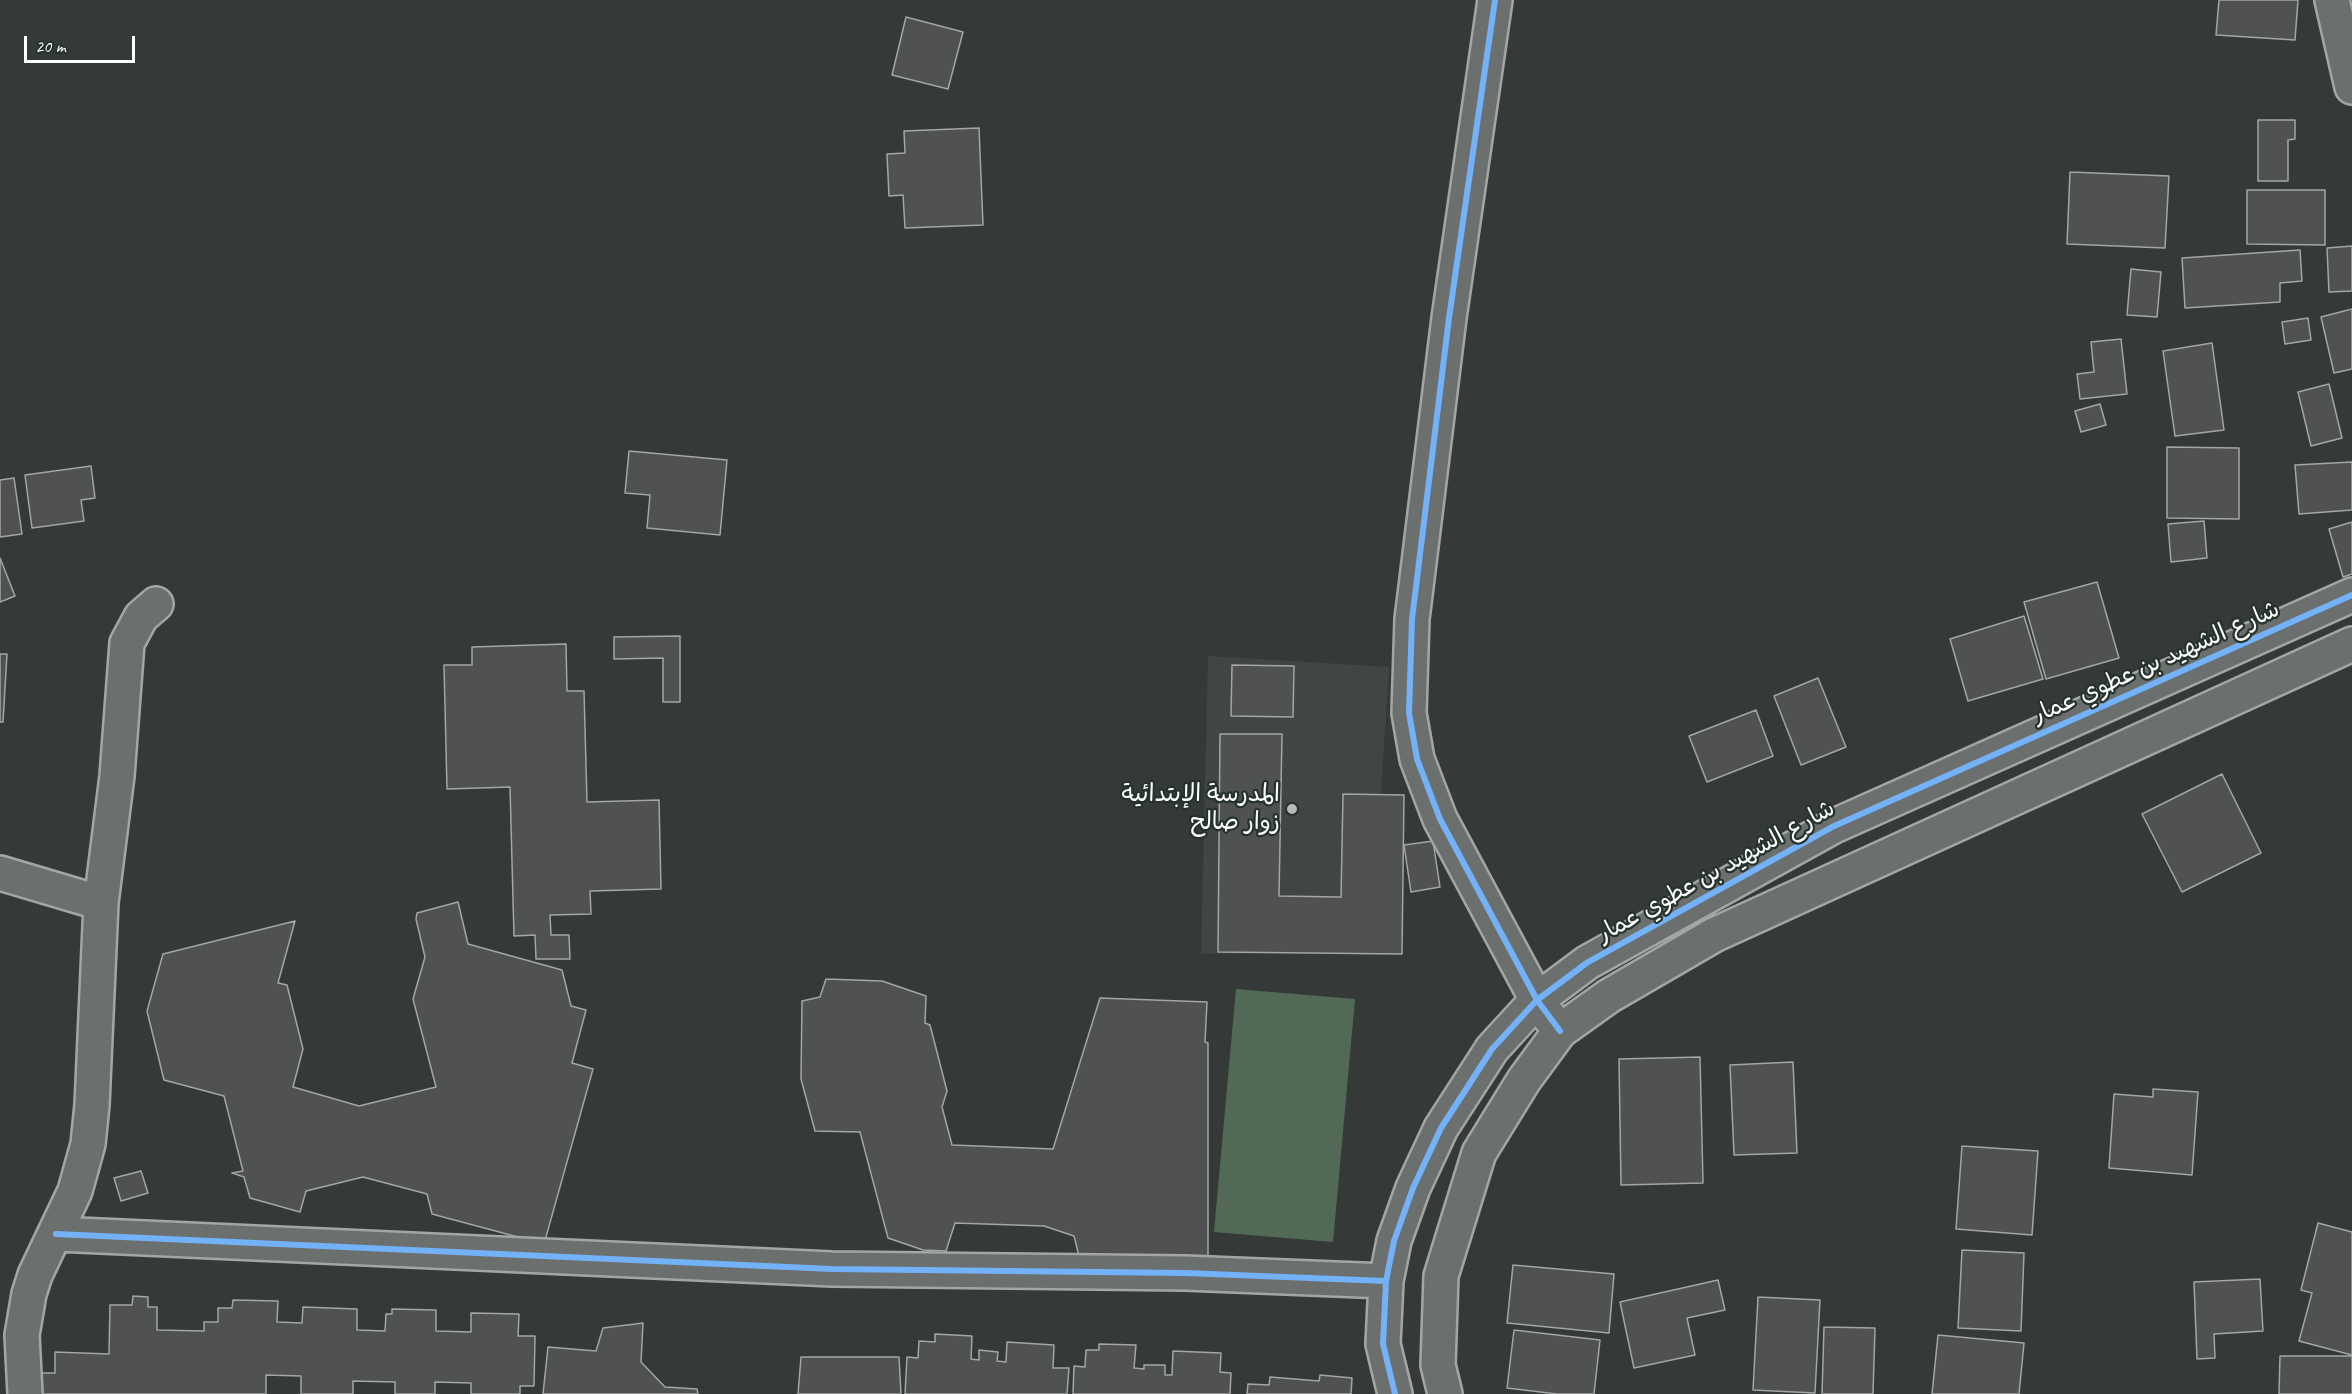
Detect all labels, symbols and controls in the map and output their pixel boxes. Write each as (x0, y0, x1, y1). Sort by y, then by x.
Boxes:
scale bar (27, 24, 138, 62)
text: 20 m (35, 35, 66, 57)
street label: شارع الشهيد بن عطوي عمار (2028, 595, 2284, 731)
place label: المدرسة الإبتدائية زوار صالح (1122, 781, 1280, 837)
street label: شارع الشهيد بن عطوي عمار (1592, 794, 1840, 950)
marker: المدرسة الإبتدائية زوار صالح (1285, 802, 1299, 816)

